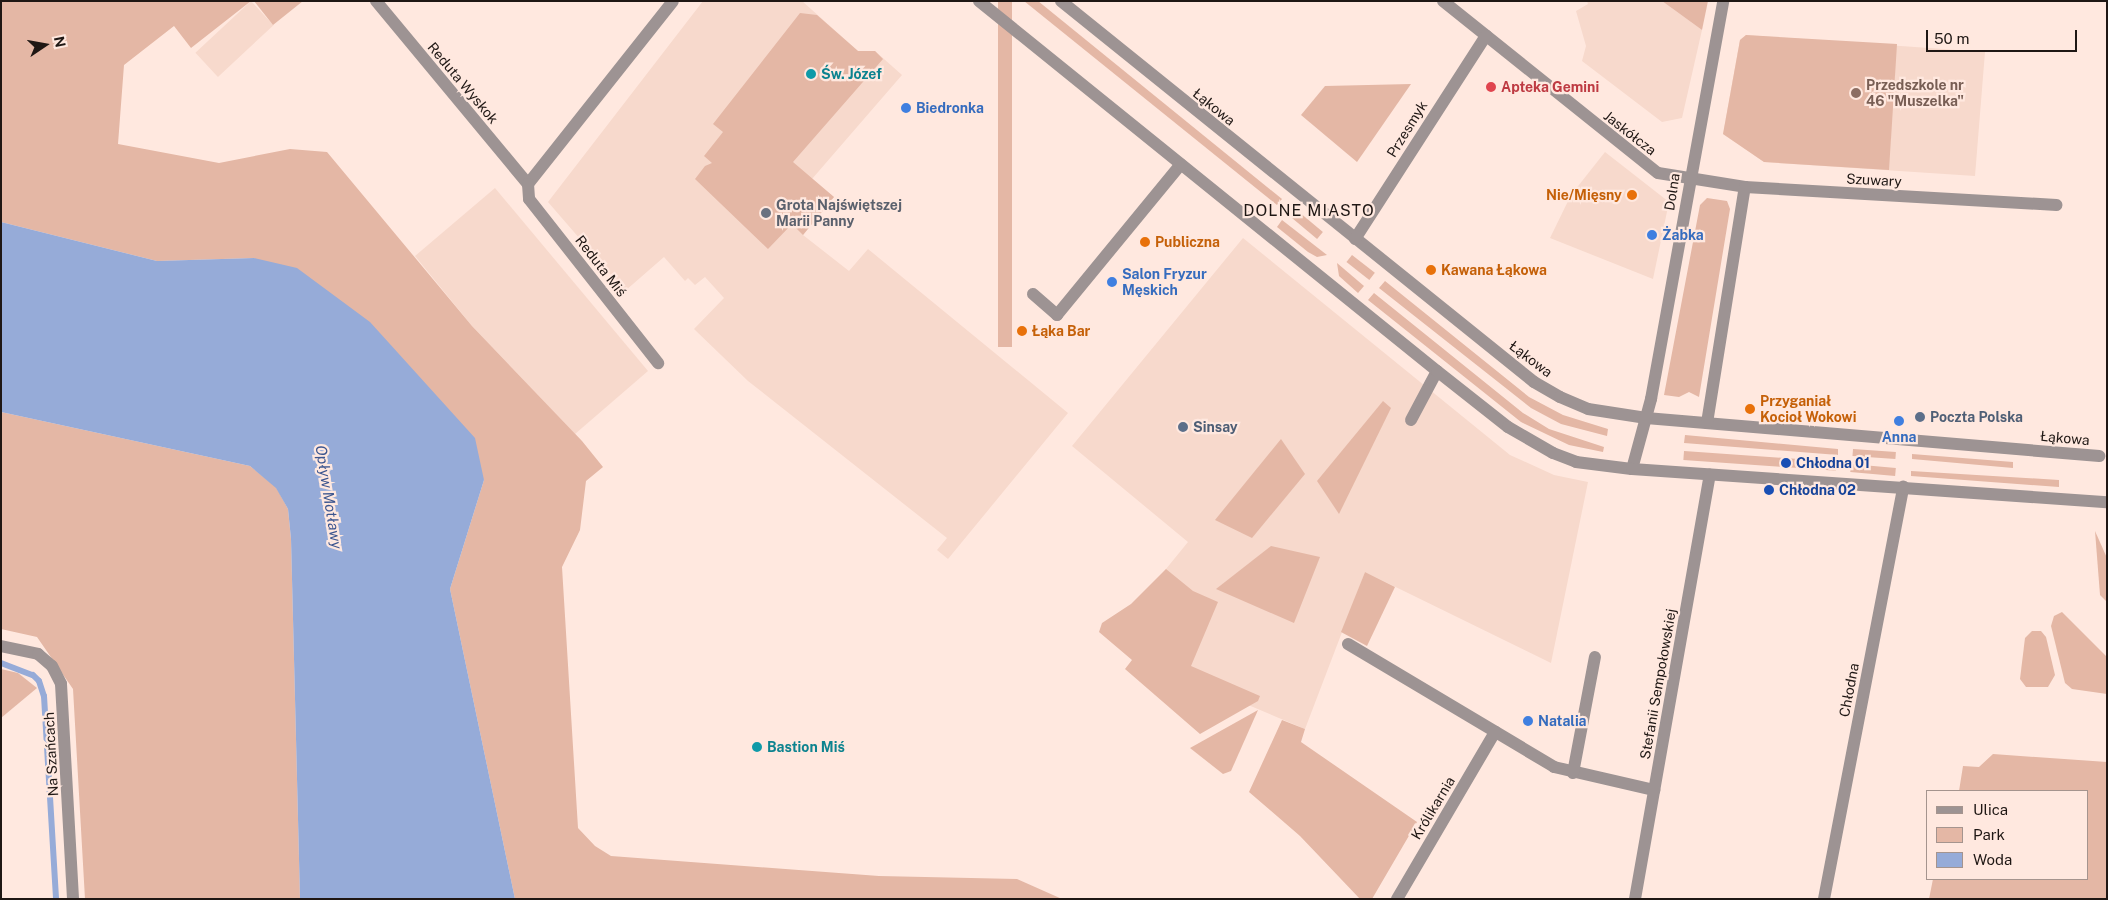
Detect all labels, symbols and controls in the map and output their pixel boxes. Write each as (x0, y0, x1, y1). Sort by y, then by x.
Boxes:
north arrow (20, 20, 70, 70)
scale bar (1928, 20, 2079, 52)
text: 50 m (1934, 30, 1969, 47)
text: N (51, 35, 69, 49)
street label: Reduta Wyskok (424, 39, 502, 127)
place label: Św. Józef (821, 66, 882, 82)
marker: Św. Józef (805, 68, 817, 80)
place label: Przedszkole nr 46 "Muszelka" (1866, 77, 1964, 110)
place label: Apteka Gemini (1501, 79, 1599, 95)
marker: Apteka Gemini (1485, 81, 1497, 93)
street label: Łąkowa (1189, 85, 1239, 129)
marker: Przedszkole nr 46 "Muszelka" (1850, 87, 1862, 99)
street label: Przesmyk (1383, 98, 1431, 160)
place label: Biedronka (916, 100, 984, 116)
marker: Biedronka (900, 102, 912, 114)
street label: Jaskółcza (1600, 107, 1660, 159)
street label: Szuwary (1846, 170, 1902, 190)
street label: Dolna (1661, 172, 1683, 212)
place label: Nie/Mięsny (1546, 187, 1622, 203)
marker: Nie/Mięsny (1626, 189, 1638, 201)
place label: Grota Najświętszej Marii Panny (776, 197, 902, 230)
district label: DOLNE MIASTO (1242, 201, 1376, 221)
marker: Grota Najświętszej Marii Panny (760, 207, 772, 219)
place label: Żabka (1662, 227, 1704, 243)
marker: Żabka (1646, 229, 1658, 241)
street label: Reduta Miś (572, 232, 630, 300)
place label: Publiczna (1155, 234, 1220, 250)
marker: Publiczna (1139, 236, 1151, 248)
place label: Kawana Łąkowa (1441, 262, 1547, 278)
marker: Kawana Łąkowa (1425, 264, 1437, 276)
place label: Salon Fryzur Męskich (1122, 266, 1207, 298)
marker: Salon Fryzur Męskich (1106, 276, 1118, 288)
place label: Łąka Bar (1032, 323, 1090, 339)
marker: Łąka Bar (1016, 325, 1028, 337)
street label: Łąkowa (1506, 337, 1556, 381)
place label: Przyganiał Kocioł Wokowi (1760, 393, 1857, 426)
marker: Przyganiał Kocioł Wokowi (1744, 403, 1756, 415)
place label: Poczta Polska (1930, 409, 2023, 425)
marker: Poczta Polska (1914, 411, 1926, 423)
marker: Anna (1893, 415, 1905, 427)
place label: Sinsay (1193, 419, 1238, 435)
marker: Sinsay (1177, 421, 1189, 433)
street label: Łąkowa (2040, 427, 2090, 449)
place label: Anna (1882, 429, 1916, 445)
water label: Opływ Motławy (312, 444, 346, 550)
place label: Chłodna 01 (1796, 455, 1870, 471)
marker: Chłodna 01 (1780, 457, 1792, 469)
place label: Chłodna 02 (1779, 482, 1856, 498)
marker: Chłodna 02 (1763, 484, 1775, 496)
street label: Stefanii Sempołowskiej (1636, 607, 1680, 761)
street label: Chłodna (1836, 662, 1862, 718)
street label: Na Szańcach (40, 711, 62, 797)
place label: Natalia (1538, 713, 1587, 729)
marker: Natalia (1522, 715, 1534, 727)
place label: Bastion Miś (767, 739, 845, 755)
marker: Bastion Miś (751, 741, 763, 753)
street label: Królikarnia (1408, 773, 1458, 843)
legend (1926, 790, 2088, 880)
text: Ulica (1973, 801, 2008, 818)
text: Park (1973, 826, 2005, 843)
text: Woda (1973, 851, 2012, 868)

